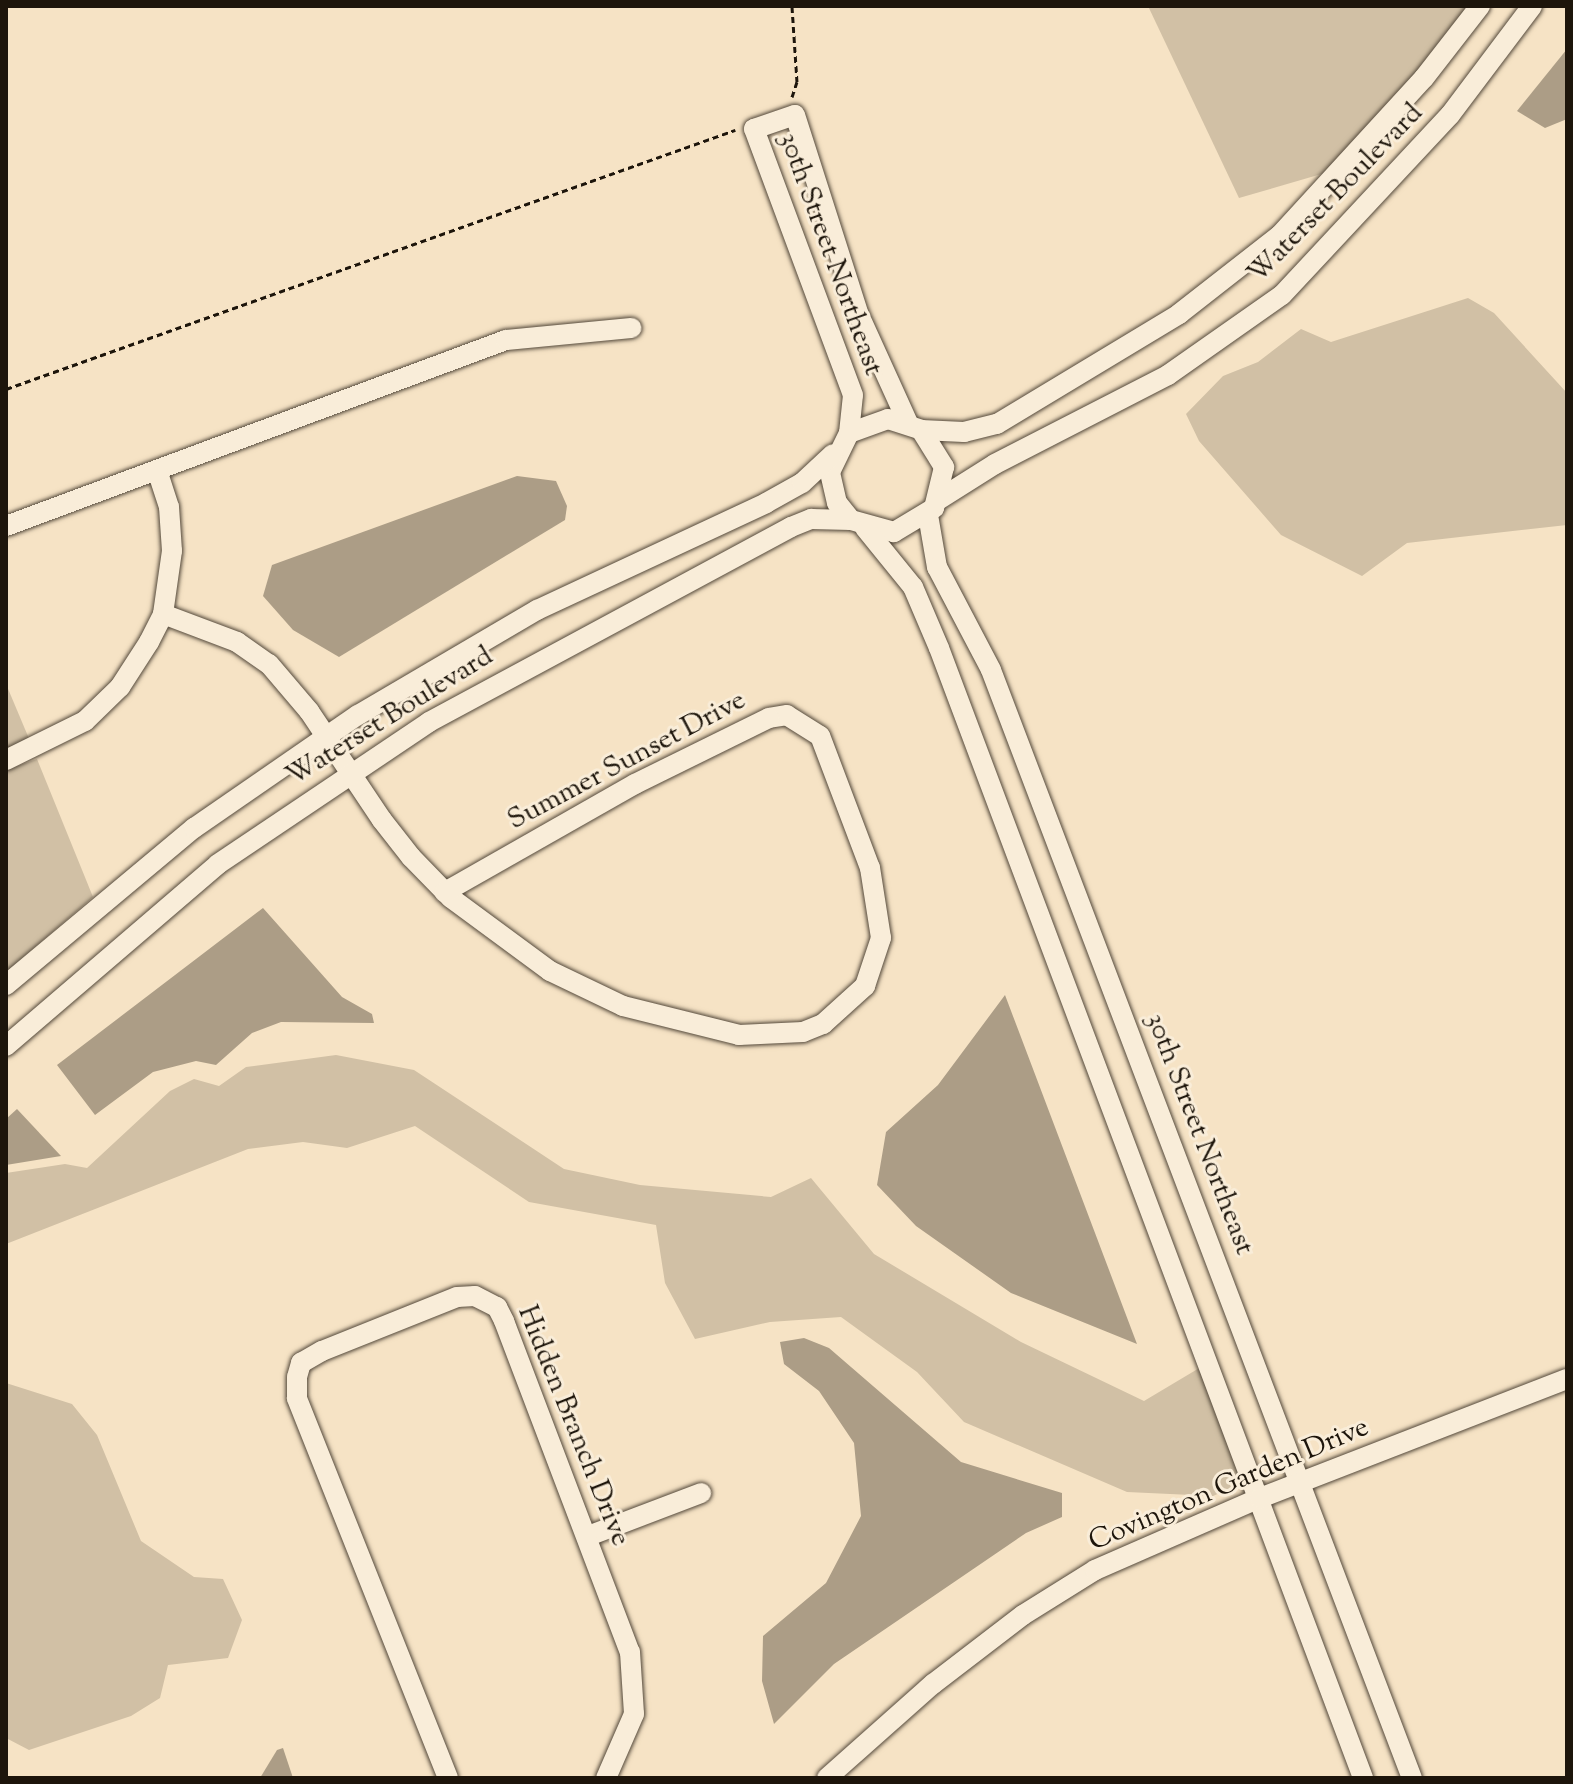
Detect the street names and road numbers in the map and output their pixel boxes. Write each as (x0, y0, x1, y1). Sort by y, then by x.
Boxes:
street label: Waterset Boulevard (1241, 97, 1431, 291)
street label: 30th Street Northeast (770, 128, 890, 380)
street label: Waterset Boulevard (280, 640, 500, 794)
street label: Summer Sunset Drive (502, 684, 752, 838)
street label: 30th Street Northeast (1137, 1008, 1261, 1260)
street label: Hidden Branch Drive (509, 1301, 637, 1551)
street label: Covington Garden Drive (1084, 1411, 1374, 1559)

